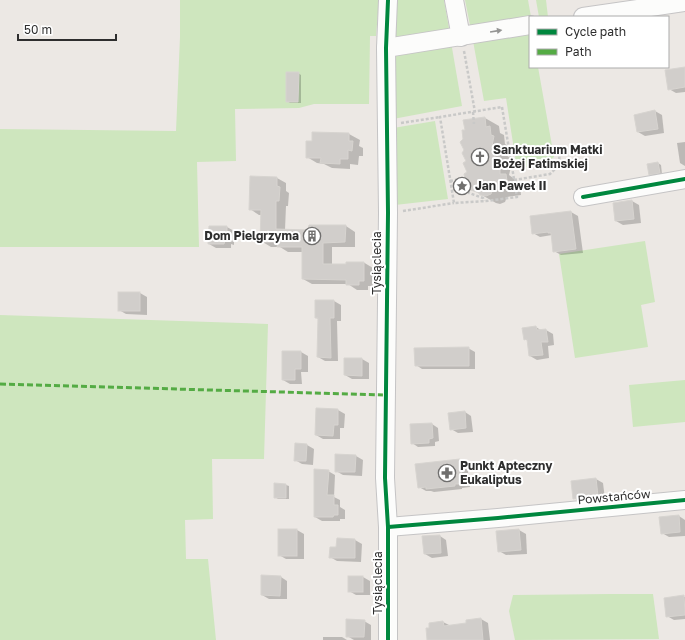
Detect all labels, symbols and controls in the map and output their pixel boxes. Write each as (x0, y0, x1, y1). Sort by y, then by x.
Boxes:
scale bar (18, 16, 116, 42)
legend (529, 16, 669, 68)
text: 50 m (24, 22, 52, 37)
text: Cycle path (565, 24, 626, 39)
one-way arrow (489, 28, 502, 34)
text: Path (565, 44, 592, 59)
place label: Sanktuarium Matki Bożej Fatimskiej (493, 142, 603, 171)
church icon: Sanktuarium Matki Bożej Fatimskiej (470, 147, 490, 167)
place icon: Jan Paweł II (452, 176, 472, 196)
place label: Jan Paweł II (475, 178, 547, 193)
building icon: Dom Pielgrzyma (302, 226, 322, 246)
place label: Dom Pielgrzyma (204, 228, 299, 243)
street label: Tysiąclecia (369, 231, 384, 295)
place label: Punkt Apteczny Eukaliptus (460, 458, 553, 487)
pharmacy icon: Punkt Apteczny Eukaliptus (437, 463, 457, 483)
street label: Powstańców (577, 486, 651, 507)
street label: Tysiąclecia (370, 551, 385, 615)

